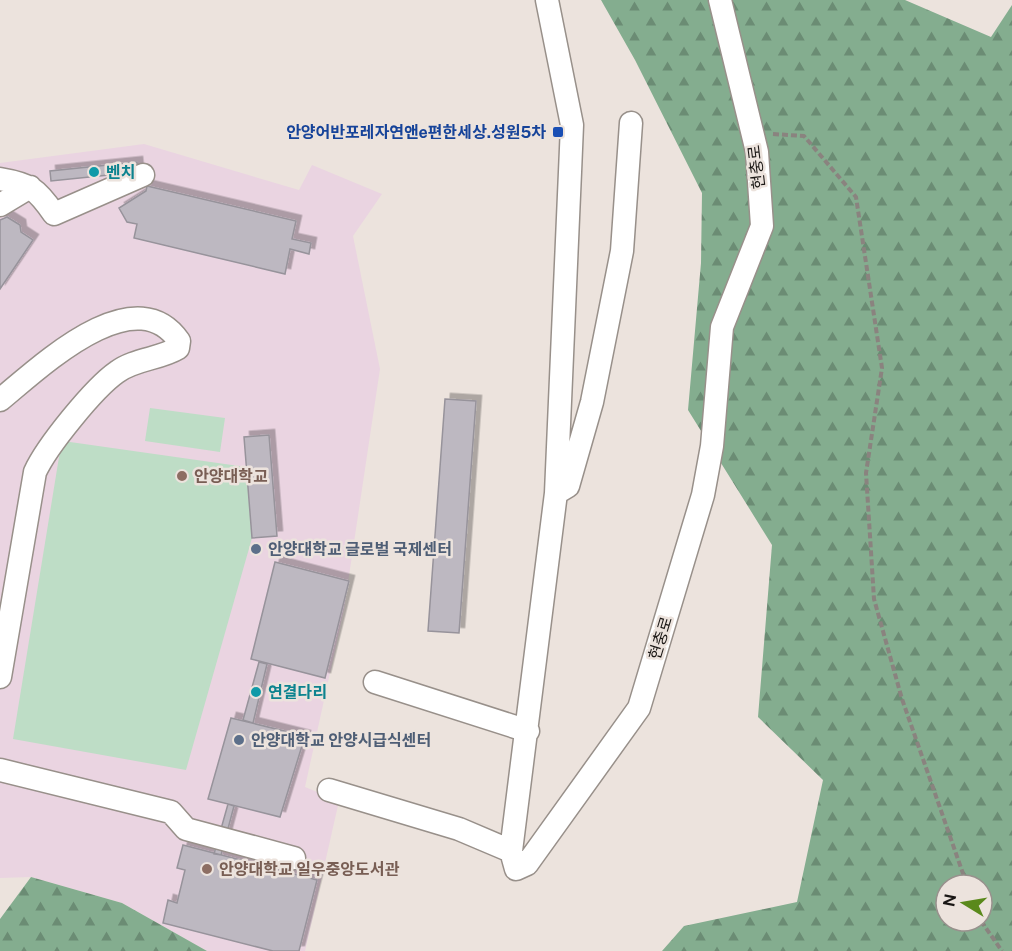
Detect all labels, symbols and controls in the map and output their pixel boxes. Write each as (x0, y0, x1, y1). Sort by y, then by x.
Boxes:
place label: 안양어반포레자연앤e편한세상.성원5차 (286, 123, 546, 142)
marker: 안양어반포레자연앤e편한세상.성원5차 (551, 125, 565, 139)
street label: 현충로 (744, 144, 769, 190)
place label: 벤치 (106, 163, 135, 182)
marker: 벤치 (87, 165, 101, 179)
place label: 안양대학교 (194, 467, 268, 486)
marker: 안양대학교 (175, 469, 189, 483)
place label: 안양대학교 글로벌 국제센터 (268, 540, 452, 559)
marker: 안양대학교 글로벌 국제센터 (249, 542, 263, 556)
street label: 현충로 (645, 614, 676, 662)
place label: 연결다리 (268, 683, 327, 702)
marker: 연결다리 (249, 685, 263, 699)
place label: 안양대학교 안양시급식센터 (251, 731, 431, 750)
marker: 안양대학교 안양시급식센터 (232, 733, 246, 747)
place label: 안양대학교 일우중앙도서관 (219, 860, 400, 879)
marker: 안양대학교 일우중앙도서관 (200, 862, 214, 876)
north arrow (934, 873, 994, 933)
text: N (939, 892, 960, 908)

